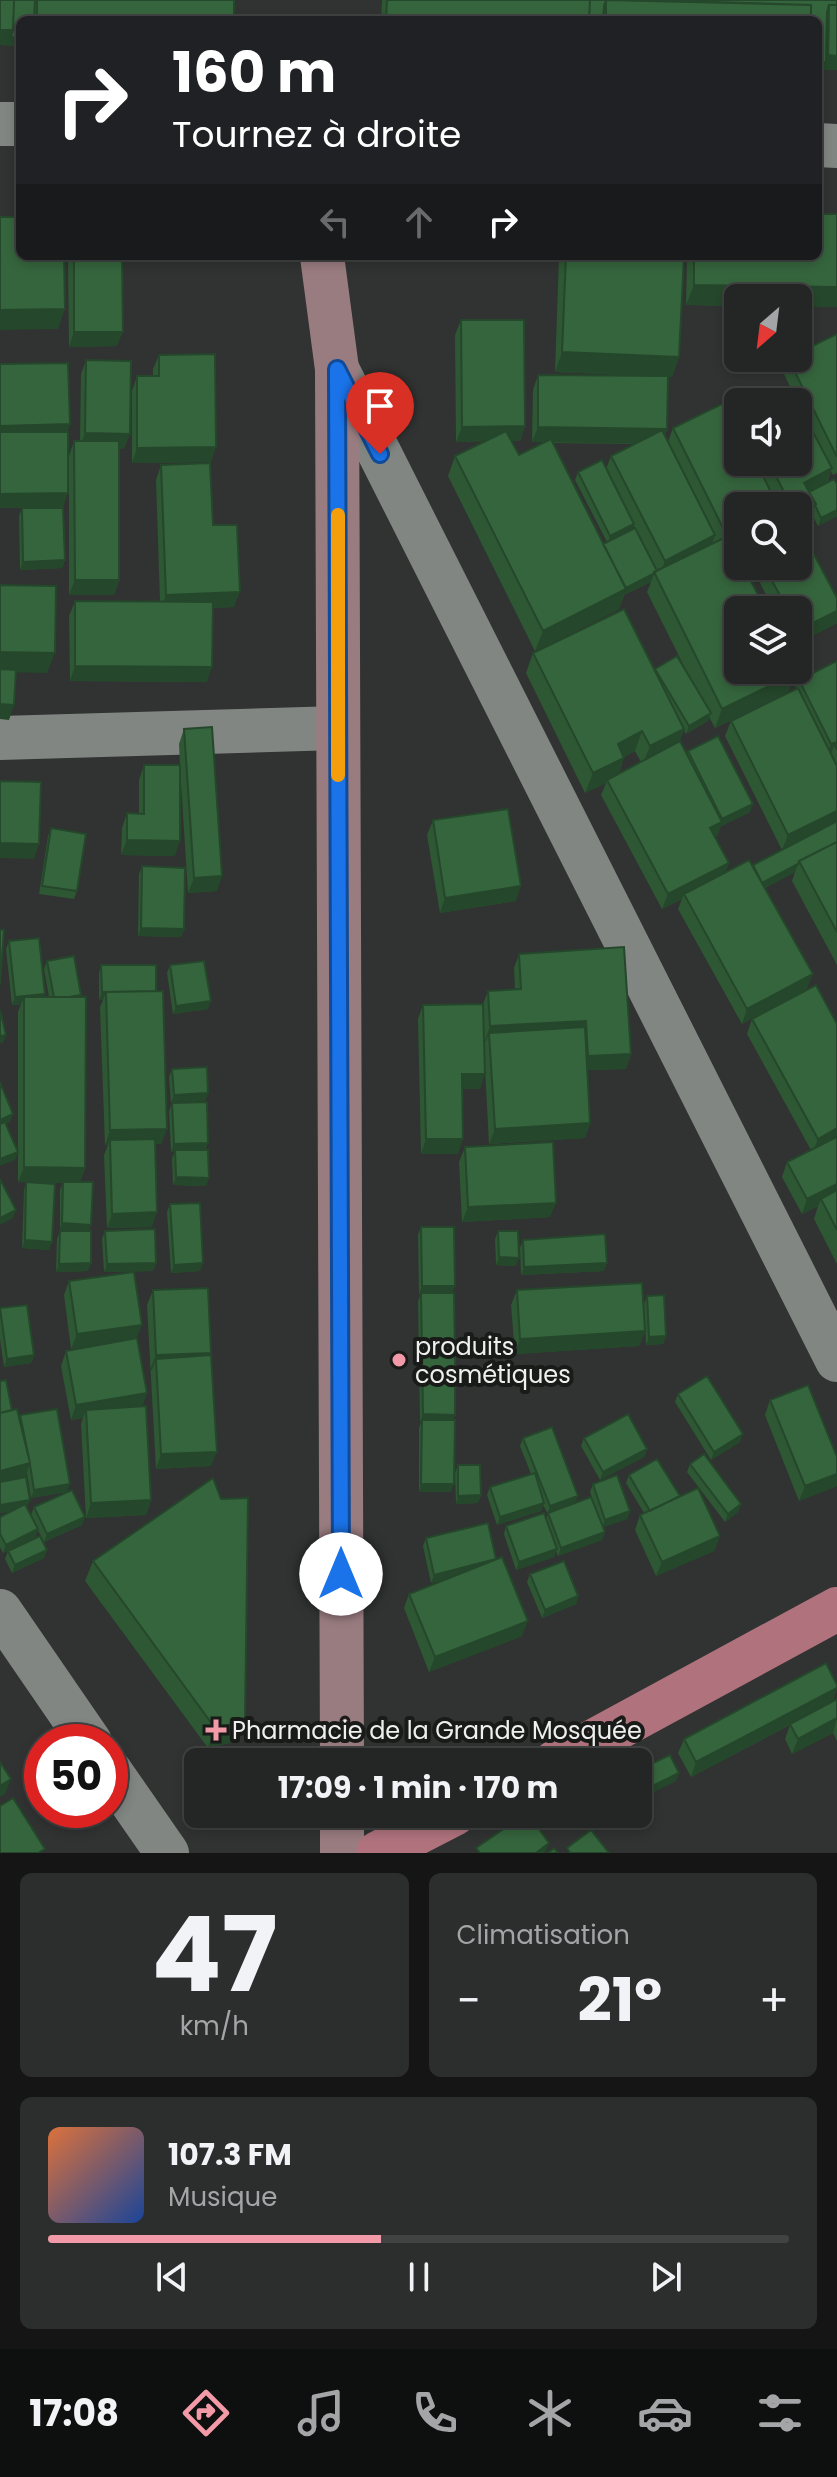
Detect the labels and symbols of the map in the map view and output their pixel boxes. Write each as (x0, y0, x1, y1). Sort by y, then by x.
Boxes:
north arrow (724, 284, 812, 372)
pin (346, 372, 414, 454)
place label: produits cosmétiques (415, 1330, 571, 1391)
marker: produits cosmétiques (390, 1351, 408, 1369)
position arrow (299, 1532, 383, 1616)
place label: Pharmacie de la Grande Mosquée (232, 1714, 642, 1747)
marker: Pharmacie de la Grande Mosquée (207, 1721, 225, 1739)
speed limit sign: 50 (24, 1724, 128, 1828)

